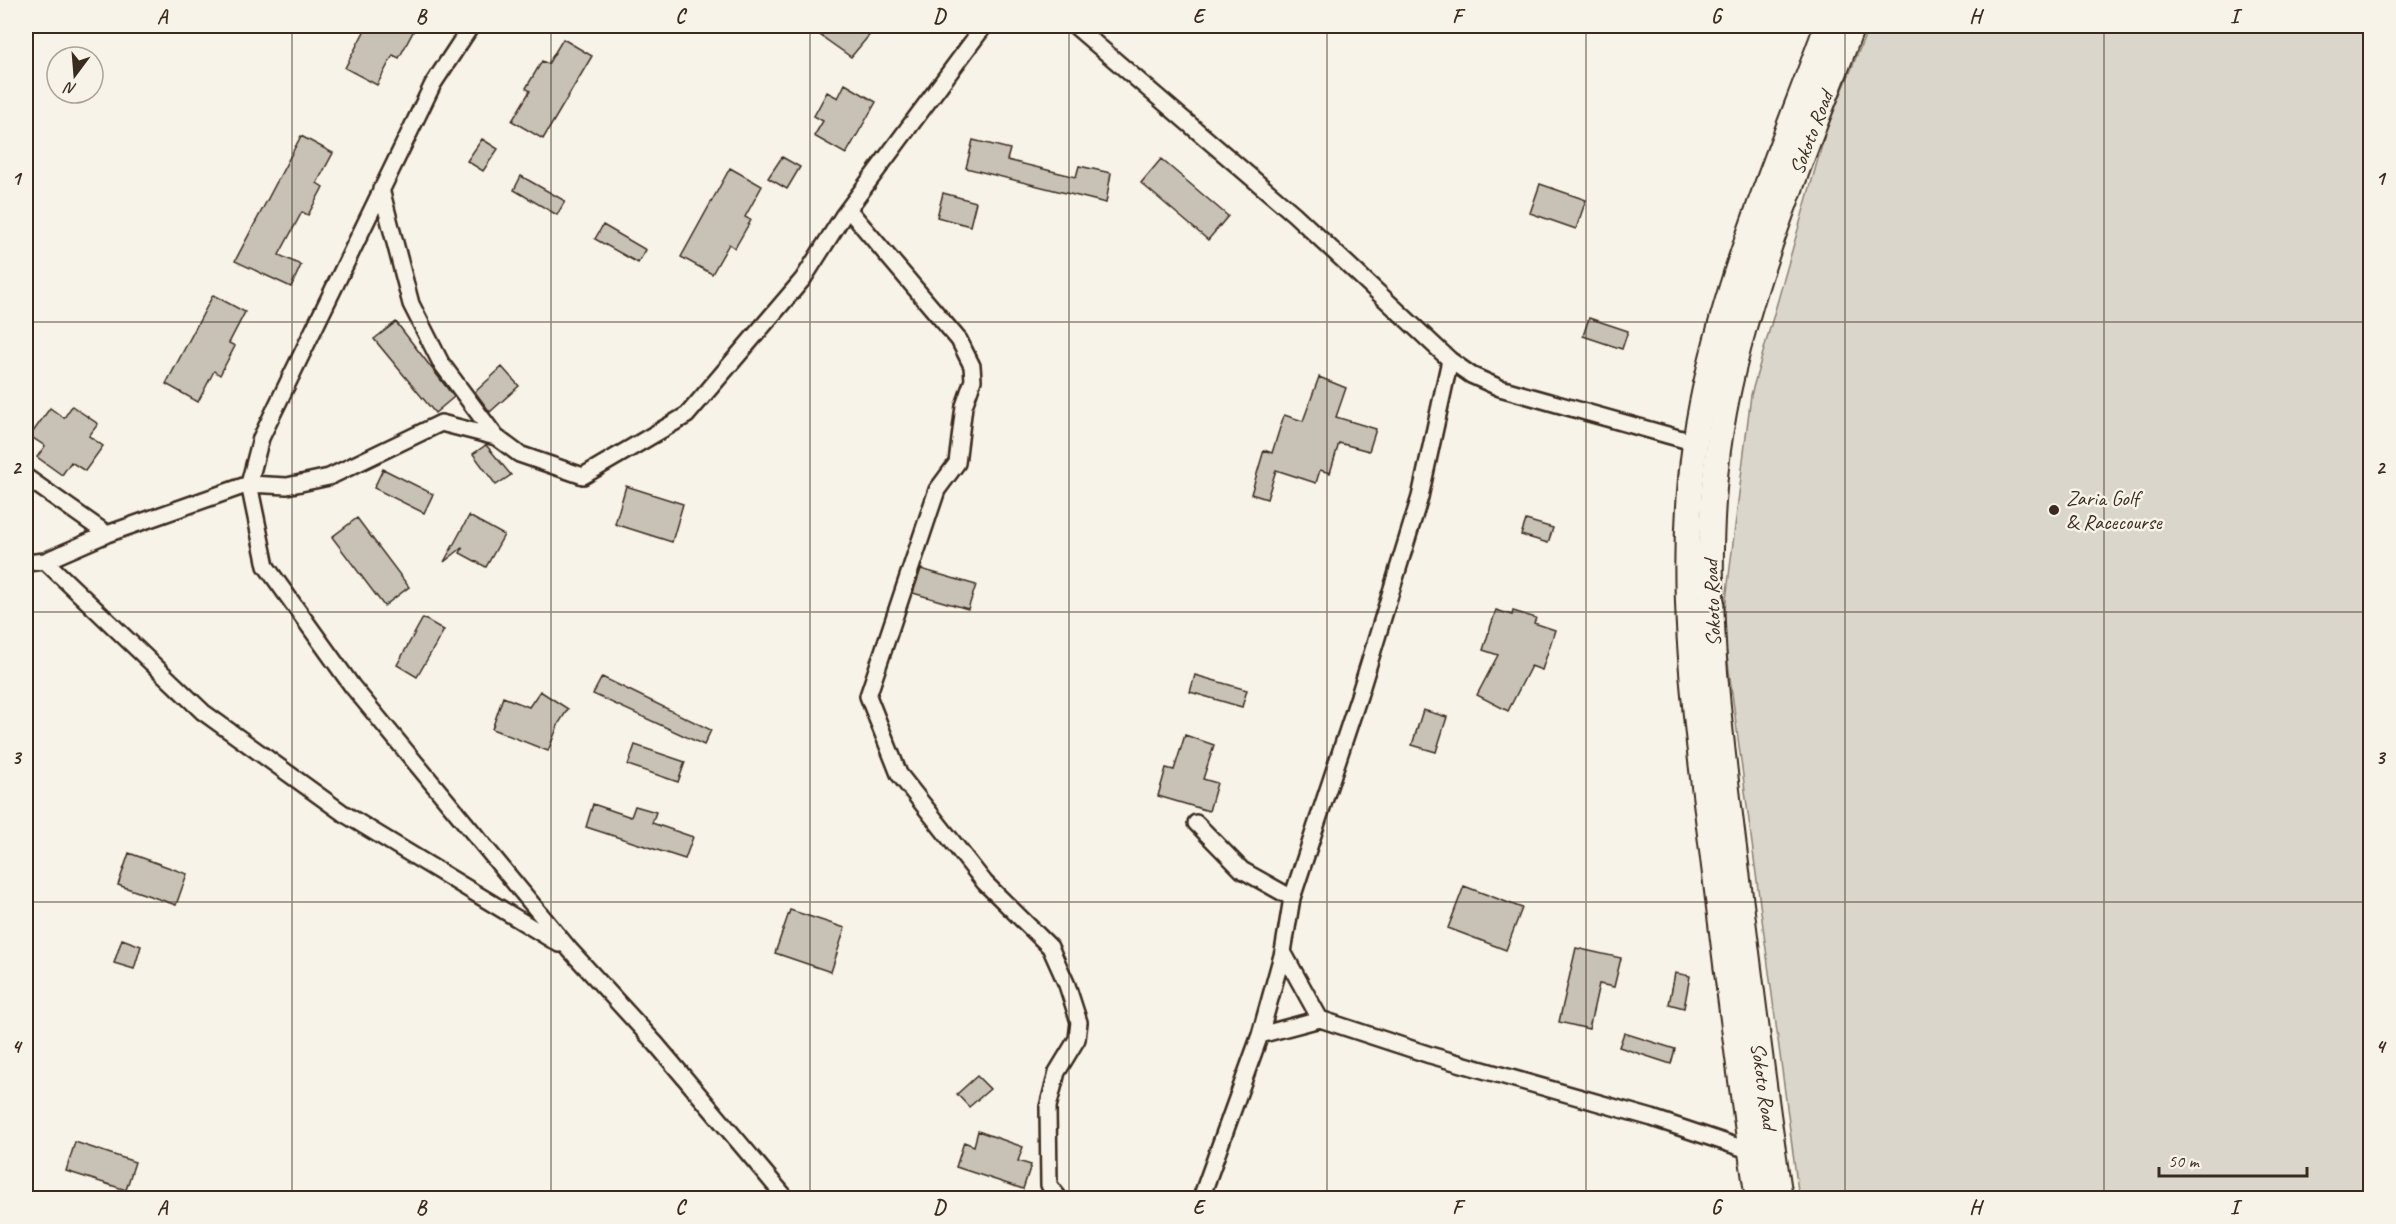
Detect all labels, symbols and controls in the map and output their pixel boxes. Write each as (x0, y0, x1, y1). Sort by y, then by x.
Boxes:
text: A (157, 4, 169, 29)
text: B (416, 4, 428, 29)
text: C (675, 4, 687, 29)
text: D (933, 4, 947, 29)
text: E (1193, 4, 1207, 29)
text: F (1452, 4, 1466, 29)
text: G (1711, 4, 1724, 29)
text: H (1969, 4, 1984, 29)
text: I (2230, 4, 2243, 29)
north arrow (45, 45, 105, 105)
text: N (61, 77, 79, 99)
street label: Sokoto Road (1784, 85, 1840, 178)
text: 1 (12, 166, 23, 191)
text: 1 (2376, 166, 2387, 191)
text: 2 (12, 455, 23, 480)
text: 2 (2376, 455, 2387, 480)
place label: Zaria Golf & Racecourse (2066, 485, 2163, 535)
marker: Zaria Golf & Racecourse (2047, 503, 2061, 517)
street label: Sokoto Road (1697, 556, 1727, 647)
text: 3 (12, 745, 23, 770)
text: 3 (2376, 745, 2387, 770)
text: 4 (12, 1034, 24, 1059)
text: 4 (2376, 1034, 2388, 1059)
street label: Sokoto Road (1745, 1041, 1783, 1134)
scale bar (2159, 1140, 2308, 1178)
text: 50 m (2168, 1150, 2201, 1172)
text: A (157, 1195, 169, 1220)
text: B (416, 1195, 428, 1220)
text: C (675, 1195, 687, 1220)
text: D (933, 1195, 947, 1220)
text: E (1193, 1195, 1207, 1220)
text: F (1452, 1195, 1466, 1220)
text: G (1711, 1195, 1724, 1220)
text: H (1969, 1195, 1984, 1220)
text: I (2230, 1195, 2243, 1220)

